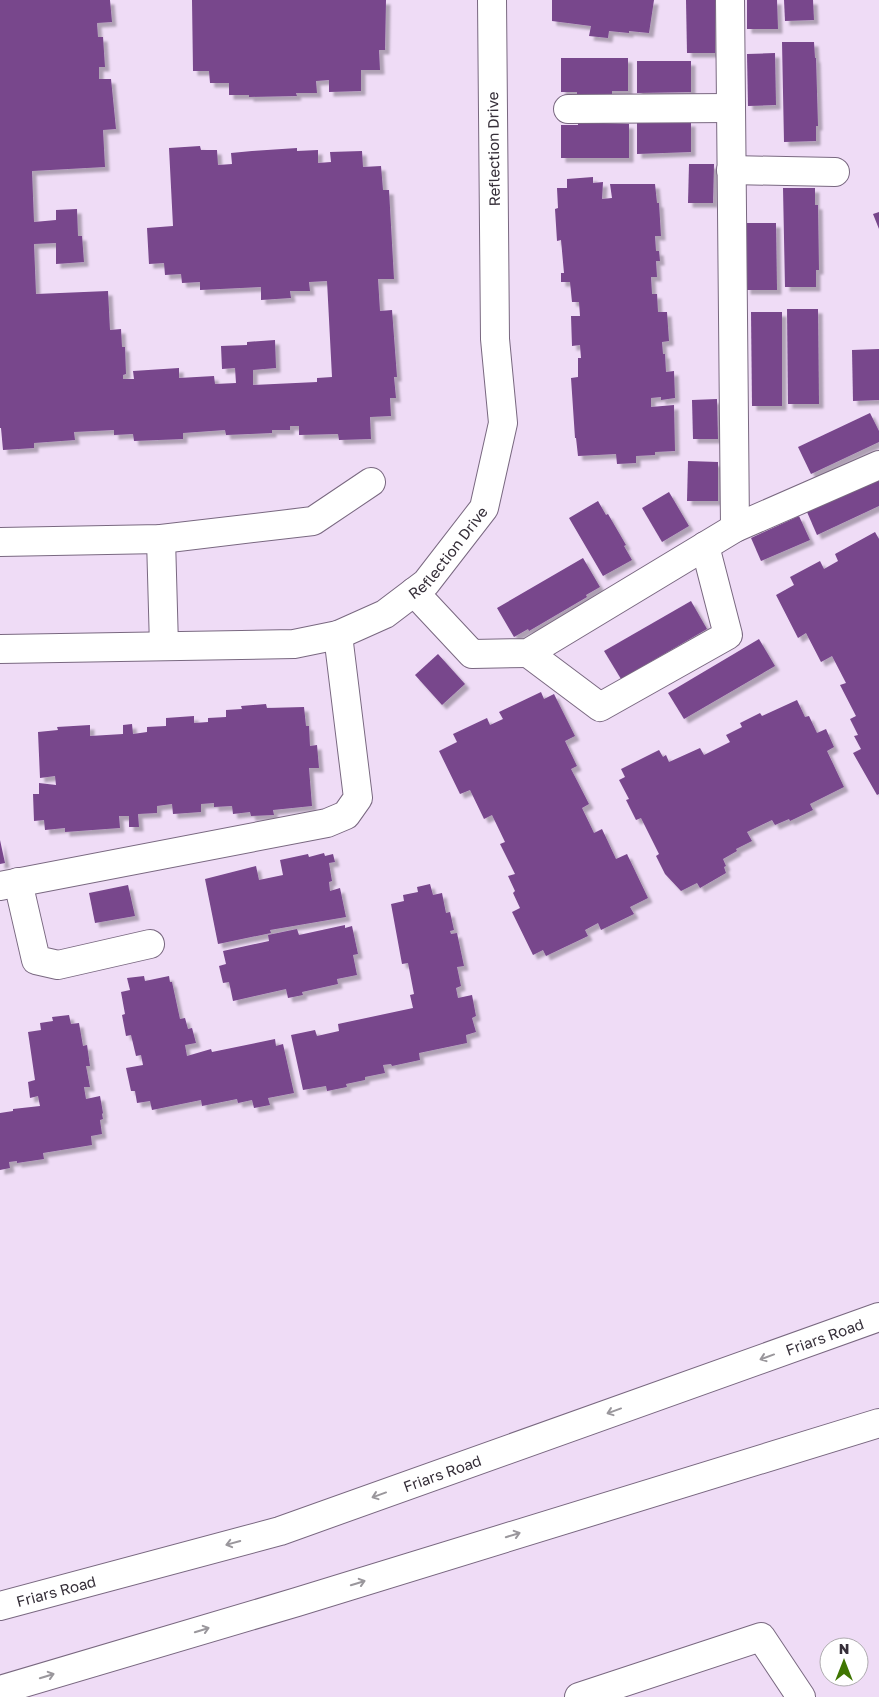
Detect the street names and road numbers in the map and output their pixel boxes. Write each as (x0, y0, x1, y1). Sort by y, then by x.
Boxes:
street label: Reflection Drive (483, 91, 503, 207)
street label: Reflection Drive (404, 502, 491, 602)
street label: Friars Road (783, 1314, 866, 1359)
street label: Friars Road (401, 1451, 484, 1495)
street label: Friars Road (14, 1572, 98, 1610)

